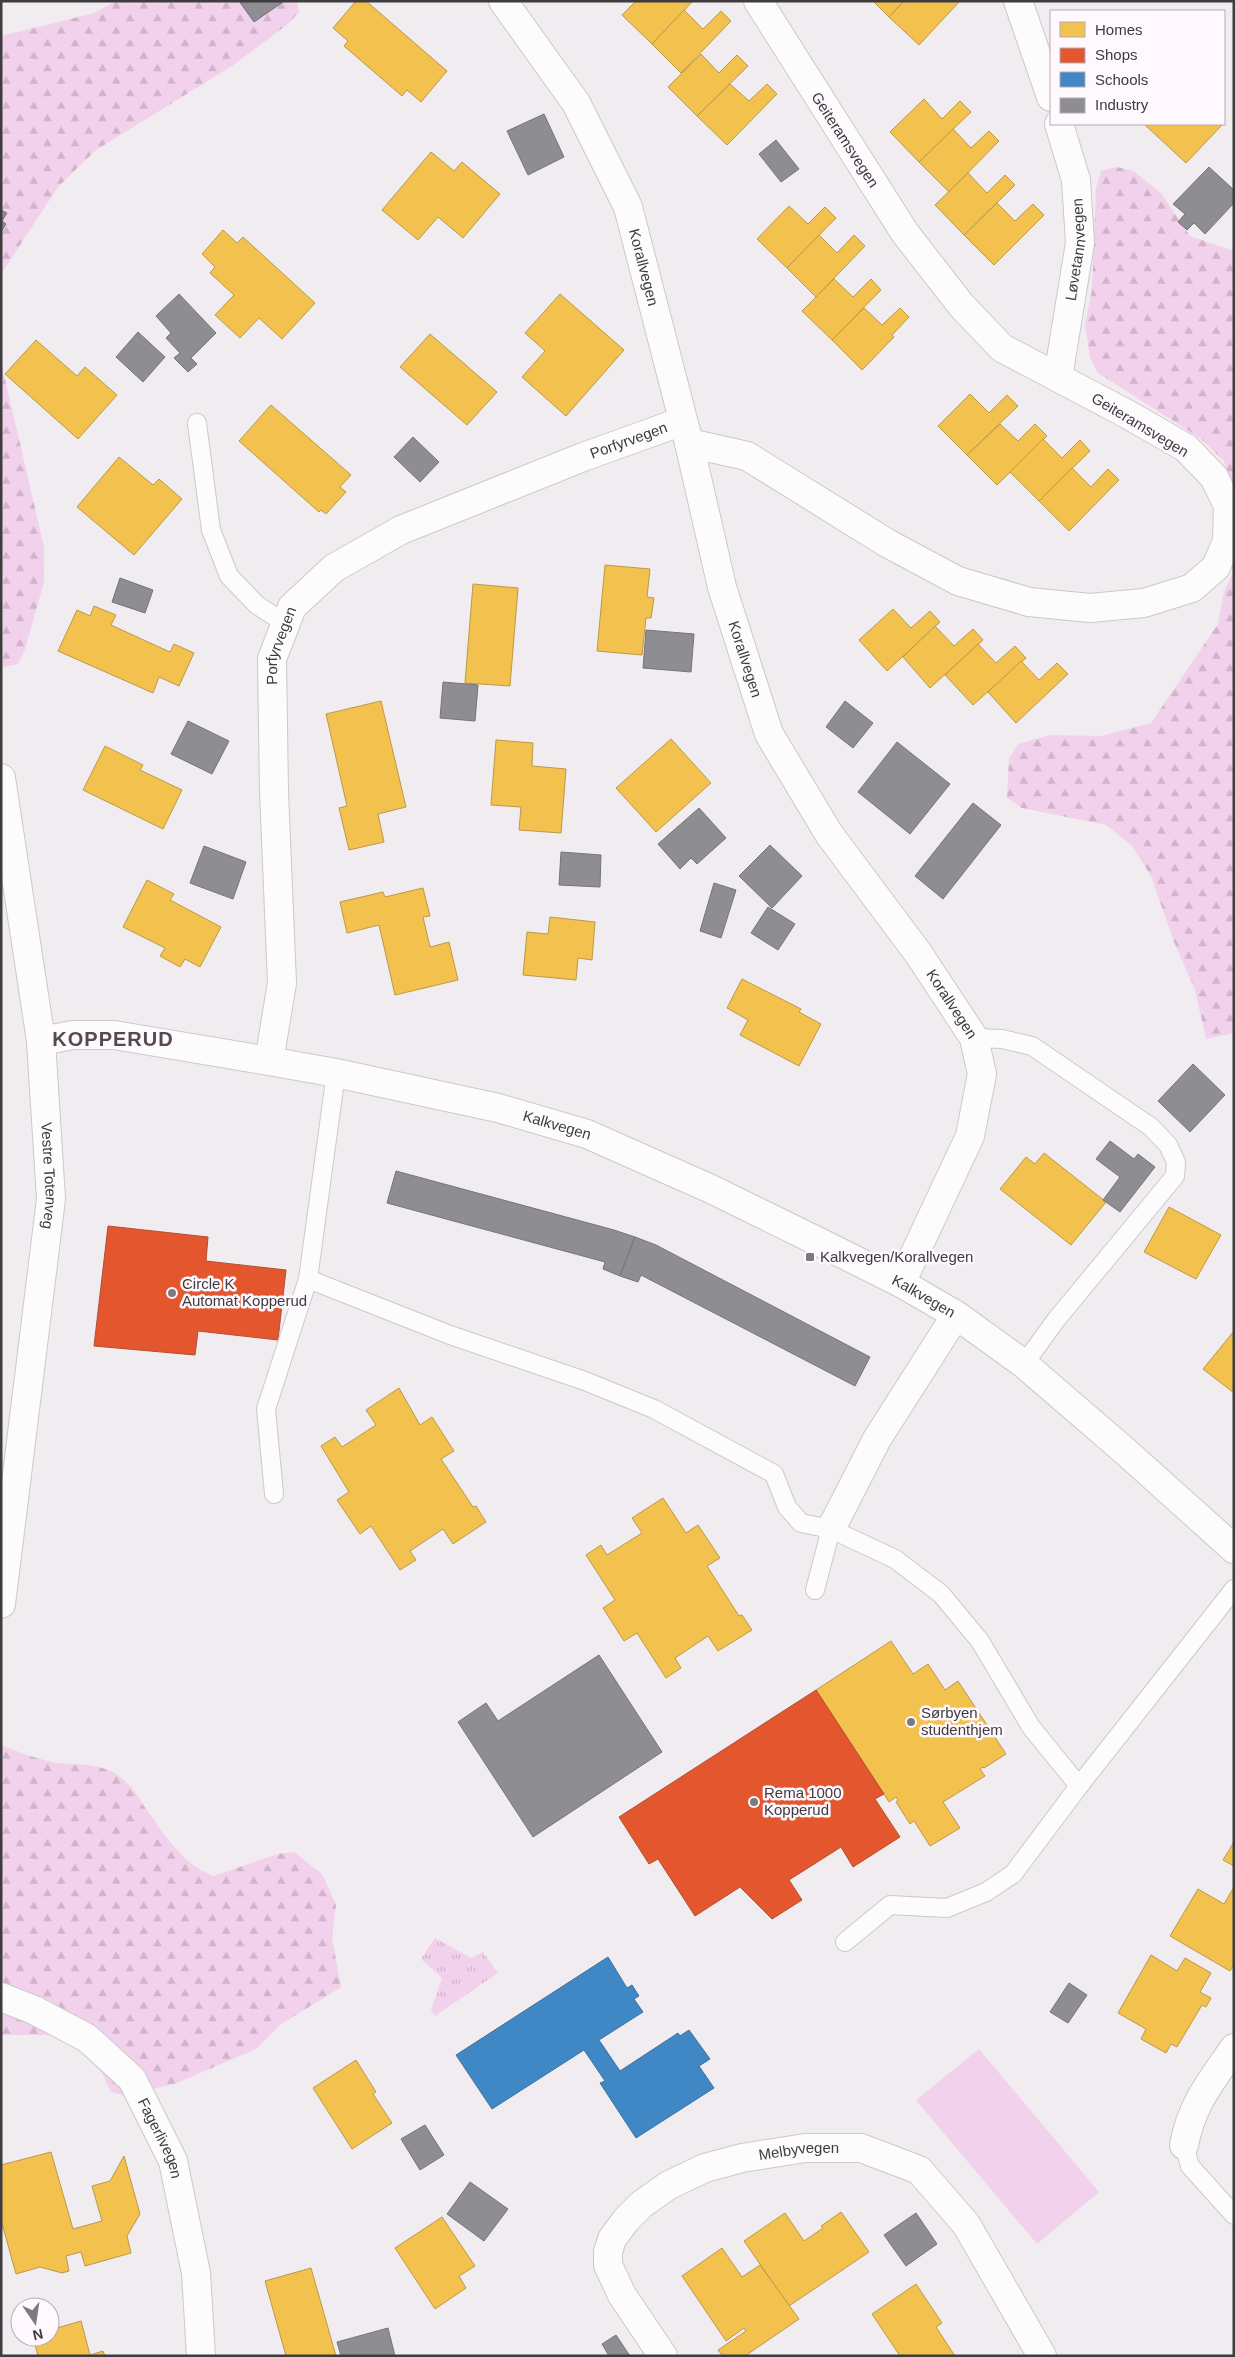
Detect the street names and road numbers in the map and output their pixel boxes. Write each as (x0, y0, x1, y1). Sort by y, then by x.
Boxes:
street label: Geiteramsvegen (808, 89, 883, 191)
street label: Løvetannvegen (1062, 198, 1089, 302)
street label: Korallvegen (626, 227, 662, 308)
street label: Geiteramsvegen (1089, 389, 1192, 460)
street label: Porfyrvegen (588, 418, 669, 462)
street label: Porfyrvegen (263, 604, 299, 685)
street label: Korallvegen (725, 619, 766, 699)
street label: Korallvegen (923, 966, 981, 1042)
street label: Kalkvegen (521, 1107, 593, 1143)
street label: Vestre Totenveg (38, 1122, 60, 1230)
street label: Kalkvegen (889, 1271, 958, 1321)
street label: Fagerlivegen (135, 2095, 185, 2180)
street label: Melbyvegen (757, 2139, 839, 2163)

